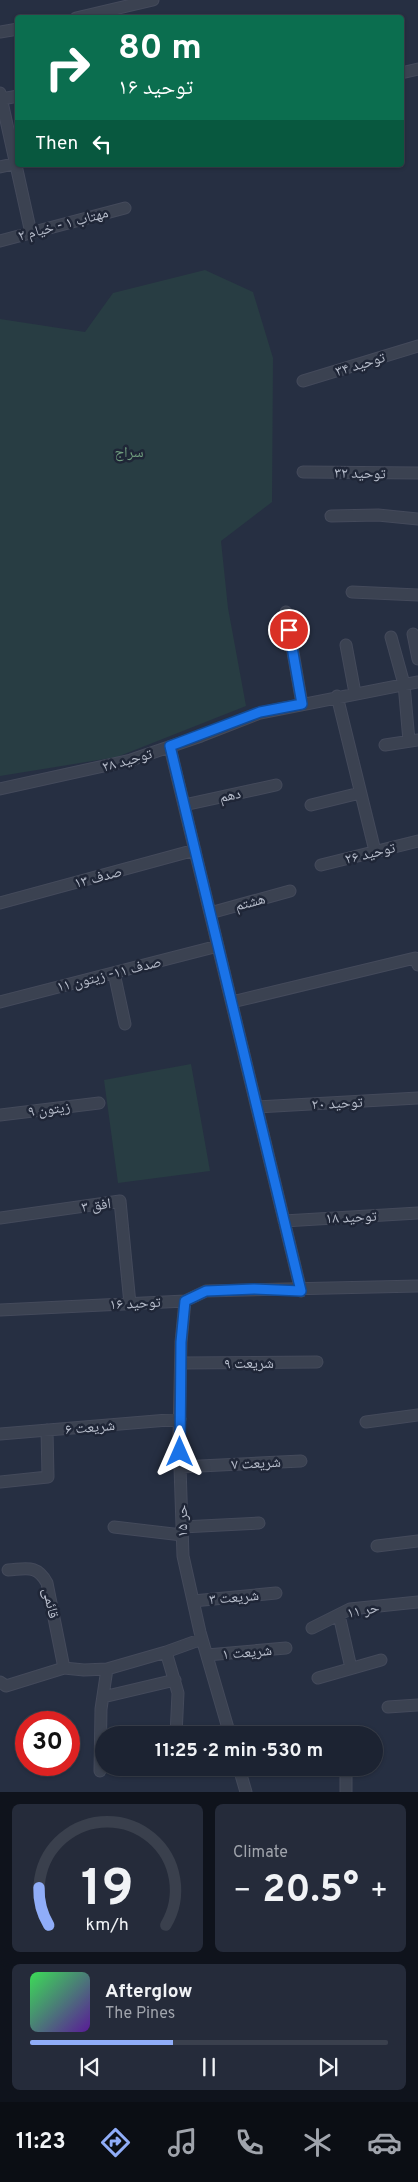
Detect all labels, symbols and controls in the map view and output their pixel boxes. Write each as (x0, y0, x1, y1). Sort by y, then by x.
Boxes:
text: 80 m (118, 27, 202, 71)
icon: right (35, 35, 100, 100)
text: توحید ۱۶ (118, 75, 193, 102)
icon: left (88, 130, 116, 158)
text: Then (35, 132, 78, 156)
street label: مهتاب ۱ - خیام ۲ (16, 204, 111, 247)
street label: توحید ۳۴ (333, 349, 388, 382)
park label: سراج (114, 444, 144, 463)
street label: توحید ۳۲ (334, 465, 386, 484)
pin (268, 609, 310, 651)
icon: arrive (275, 616, 303, 644)
street label: توحید ۲۸ (100, 745, 155, 778)
street label: دهم (218, 785, 243, 808)
street label: توحید ۲۶ (343, 839, 398, 870)
street label: صدف ۱۳ (72, 863, 124, 894)
street label: هشتم (233, 890, 268, 917)
street label: صدف ۱۱- زیتون ۱۱ (55, 953, 164, 998)
street label: توحید ۲۰ (311, 1094, 364, 1115)
street label: زیتون ۹ (27, 1098, 72, 1123)
street label: افق ۳ (80, 1195, 112, 1218)
street label: توحید ۱۸ (325, 1208, 378, 1229)
street label: توحید ۱۶ (109, 1294, 162, 1315)
street label: شریعت ۹ (224, 1355, 274, 1374)
street label: شریعت ۶ (64, 1417, 116, 1440)
position arrow (153, 1425, 205, 1477)
street label: شریعت ۷ (231, 1454, 282, 1475)
street label: حر ۱۵ (174, 1504, 193, 1537)
street label: قائمی (37, 1586, 62, 1620)
street label: شریعت ۳ (208, 1587, 260, 1610)
street label: حر ۱۱ (345, 1599, 382, 1624)
street label: شریعت ۱ (221, 1642, 273, 1665)
speed limit sign: 30 (15, 1711, 80, 1776)
text: 11:25 · 2 min · 530 m (155, 1739, 323, 1763)
text: Climate (233, 1843, 288, 1863)
text: 19 (81, 1858, 134, 1924)
text: 20.5° (262, 1867, 359, 1916)
text: − (233, 1874, 251, 1910)
text: + (370, 1874, 388, 1910)
text: km/h (86, 1914, 129, 1937)
text: Afterglow (105, 1980, 193, 2004)
text: The Pines (105, 2004, 175, 2024)
icon: previous (76, 2053, 104, 2081)
icon: pause (195, 2053, 223, 2081)
icon: next (314, 2053, 342, 2081)
icon: directions (98, 2125, 133, 2160)
icon: music (165, 2125, 200, 2160)
icon: phone (232, 2125, 267, 2160)
icon: climate (300, 2125, 335, 2160)
icon: car (367, 2125, 402, 2160)
text: 11:23 (16, 2129, 66, 2156)

